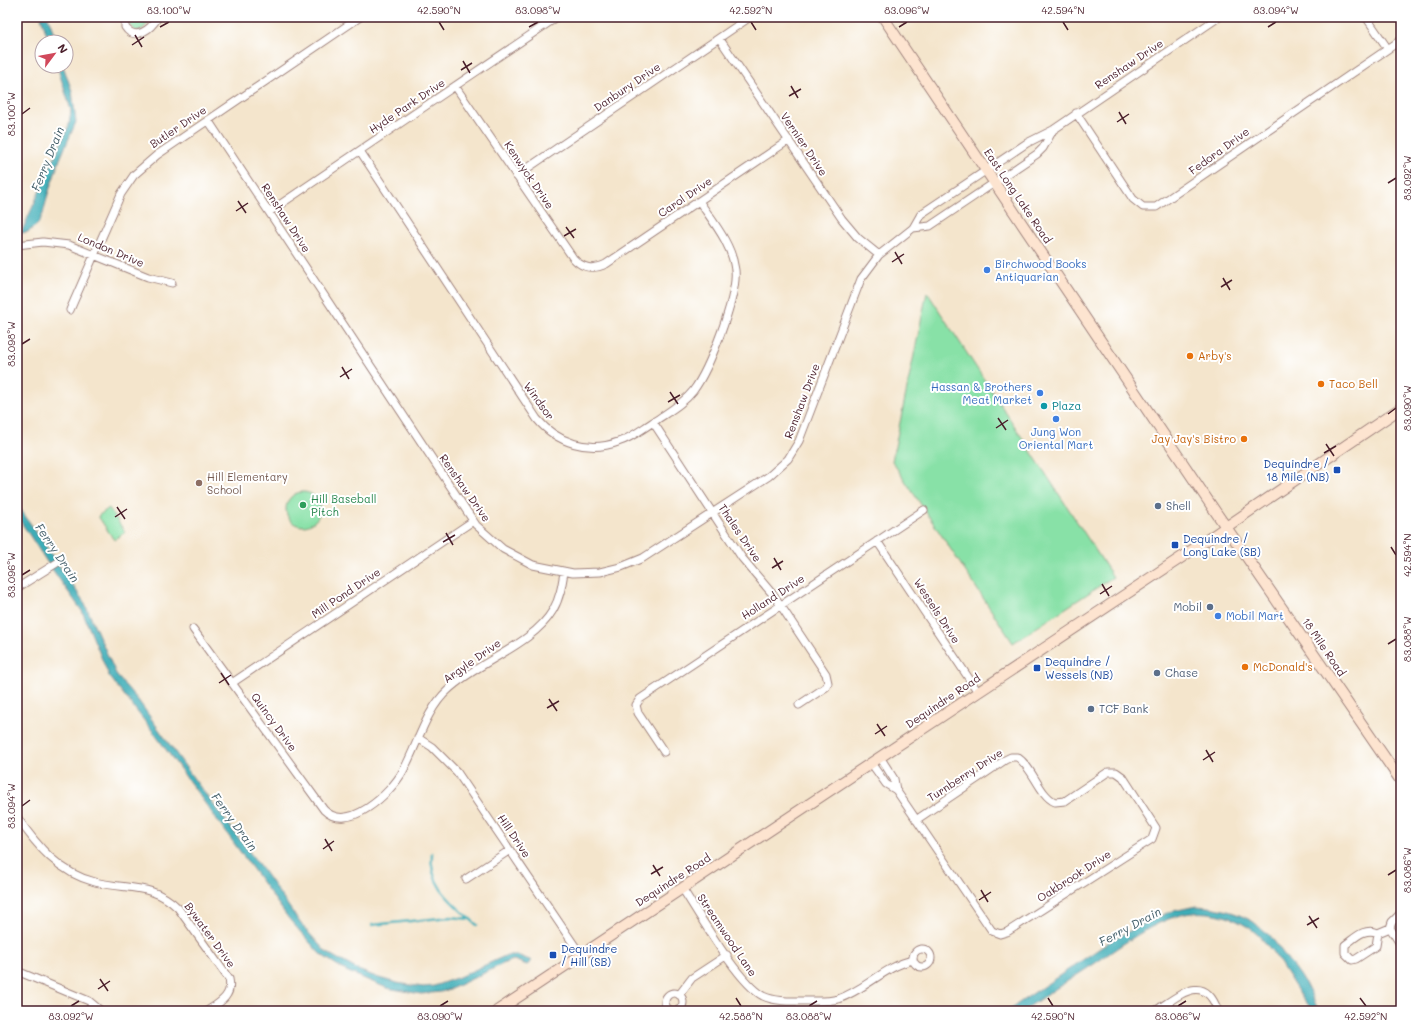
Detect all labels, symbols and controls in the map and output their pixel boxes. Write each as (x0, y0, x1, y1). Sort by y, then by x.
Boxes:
text: 83.100°W (147, 3, 191, 17)
text: 42.590°N (417, 3, 461, 17)
text: 83.098°W (515, 3, 561, 17)
text: 42.592°N (730, 3, 772, 17)
text: 83.096°W (884, 3, 930, 17)
text: 42.594°N (1041, 3, 1085, 17)
text: 83.094°W (1253, 3, 1299, 17)
north arrow (34, 34, 74, 74)
street label: Renshaw Drive (1092, 35, 1166, 92)
text: N (54, 41, 71, 56)
street label: Danbury Drive (590, 59, 663, 114)
street label: Hyde Park Drive (366, 75, 448, 137)
text: 83.100°W (4, 92, 18, 136)
street label: Butler Drive (146, 102, 209, 151)
street label: Vernier Drive (778, 109, 831, 179)
street label: Fedora Drive (1185, 123, 1252, 178)
water label: Ferry Drain (27, 124, 67, 193)
street label: Kenwyck Drive (501, 138, 558, 212)
street label: East Long Lake Road (981, 145, 1056, 246)
text: 83.092°W (1400, 155, 1414, 201)
street label: Carol Drive (655, 173, 715, 220)
street label: Renshaw Drive (258, 180, 314, 255)
street label: London Drive (76, 229, 147, 270)
place label: Birchwood Books Antiquarian (995, 256, 1087, 284)
marker: Birchwood Books Antiquarian (982, 265, 992, 275)
text: 83.098°W (4, 321, 18, 367)
place label: Arby's (1198, 348, 1232, 363)
marker: Arby's (1185, 351, 1195, 361)
street label: Renshaw Drive (780, 361, 823, 441)
place label: Taco Bell (1329, 376, 1378, 391)
street label: Windsor (521, 379, 558, 423)
place label: Hassan & Brothers Meat Market (931, 379, 1032, 407)
marker: Taco Bell (1316, 379, 1326, 389)
text: 83.090°W (1400, 385, 1414, 431)
marker: Hassan & Brothers Meat Market (1035, 388, 1045, 398)
place label: Plaza (1052, 398, 1081, 413)
marker: Plaza (1039, 401, 1049, 411)
marker: Jung Won Oriental Mart (1051, 414, 1061, 424)
place label: Jung Won Oriental Mart (1019, 424, 1093, 452)
place label: Jay Jay's Bistro (1151, 431, 1236, 446)
marker: Jay Jay's Bistro (1239, 434, 1249, 444)
street label: Renshaw Drive (436, 451, 494, 525)
place label: Dequindre / 18 Mile (NB) (1264, 456, 1329, 484)
marker: Dequindre / 18 Mile (NB) (1332, 465, 1342, 475)
place label: Hill Elementary School (207, 469, 288, 497)
marker: Hill Elementary School (194, 478, 204, 488)
place label: Hill Baseball Pitch (311, 491, 376, 519)
place label: Shell (1166, 498, 1191, 513)
marker: Hill Baseball Pitch (298, 500, 308, 510)
street label: Thales Drive (716, 501, 765, 565)
marker: Shell (1153, 501, 1163, 511)
water label: Ferry Drain (32, 520, 84, 586)
place label: Dequindre / Long Lake (SB) (1183, 531, 1261, 559)
text: 42.594°N (1400, 533, 1414, 577)
marker: Dequindre / Long Lake (SB) (1170, 540, 1180, 550)
text: 83.096°W (4, 552, 18, 598)
street label: Mill Pond Drive (308, 564, 383, 621)
street label: Holland Drive (738, 570, 807, 623)
street label: Wessels Drive (911, 575, 964, 646)
place label: Mobil (1174, 599, 1202, 614)
marker: Mobil (1205, 602, 1215, 612)
place label: Mobil Mart (1226, 608, 1284, 623)
marker: Mobil Mart (1213, 611, 1223, 621)
street label: 18 Mile Road (1299, 614, 1350, 679)
text: 83.088°W (1400, 616, 1414, 662)
street label: Argyle Drive (440, 635, 504, 686)
place label: Dequindre / Wessels (NB) (1045, 654, 1113, 682)
place label: McDonald's (1253, 659, 1313, 674)
marker: McDonald's (1240, 662, 1250, 672)
marker: Dequindre / Wessels (NB) (1032, 663, 1042, 673)
place label: Chase (1165, 665, 1198, 680)
marker: Chase (1152, 668, 1162, 678)
street label: Dequindre Road (902, 670, 983, 731)
street label: Quincy Drive (248, 689, 301, 754)
place label: TCF Bank (1099, 701, 1148, 716)
marker: TCF Bank (1086, 704, 1096, 714)
street label: Turnberry Drive (924, 745, 1005, 805)
text: 83.094°W (4, 783, 18, 829)
water label: Ferry Drain (208, 789, 262, 854)
street label: Hill Drive (494, 811, 535, 861)
street label: Oakbrook Drive (1034, 846, 1114, 905)
text: 83.086°W (1400, 847, 1414, 893)
street label: Dequindre Road (632, 850, 713, 910)
street label: Streamwood Lane (694, 890, 761, 979)
street label: Bywater Drive (181, 899, 239, 971)
water label: Ferry Drain (1096, 903, 1164, 949)
place label: Dequindre / Hill (SB) (561, 941, 617, 969)
marker: Dequindre / Hill (SB) (548, 950, 558, 960)
text: 83.092°W (48, 1009, 94, 1023)
text: 83.090°W (417, 1009, 463, 1023)
text: 42.588°N (719, 1009, 763, 1023)
text: 83.088°W (786, 1009, 832, 1023)
text: 42.590°N (1031, 1009, 1075, 1023)
text: 83.086°W (1155, 1009, 1201, 1023)
text: 42.592°N (1345, 1009, 1387, 1023)

